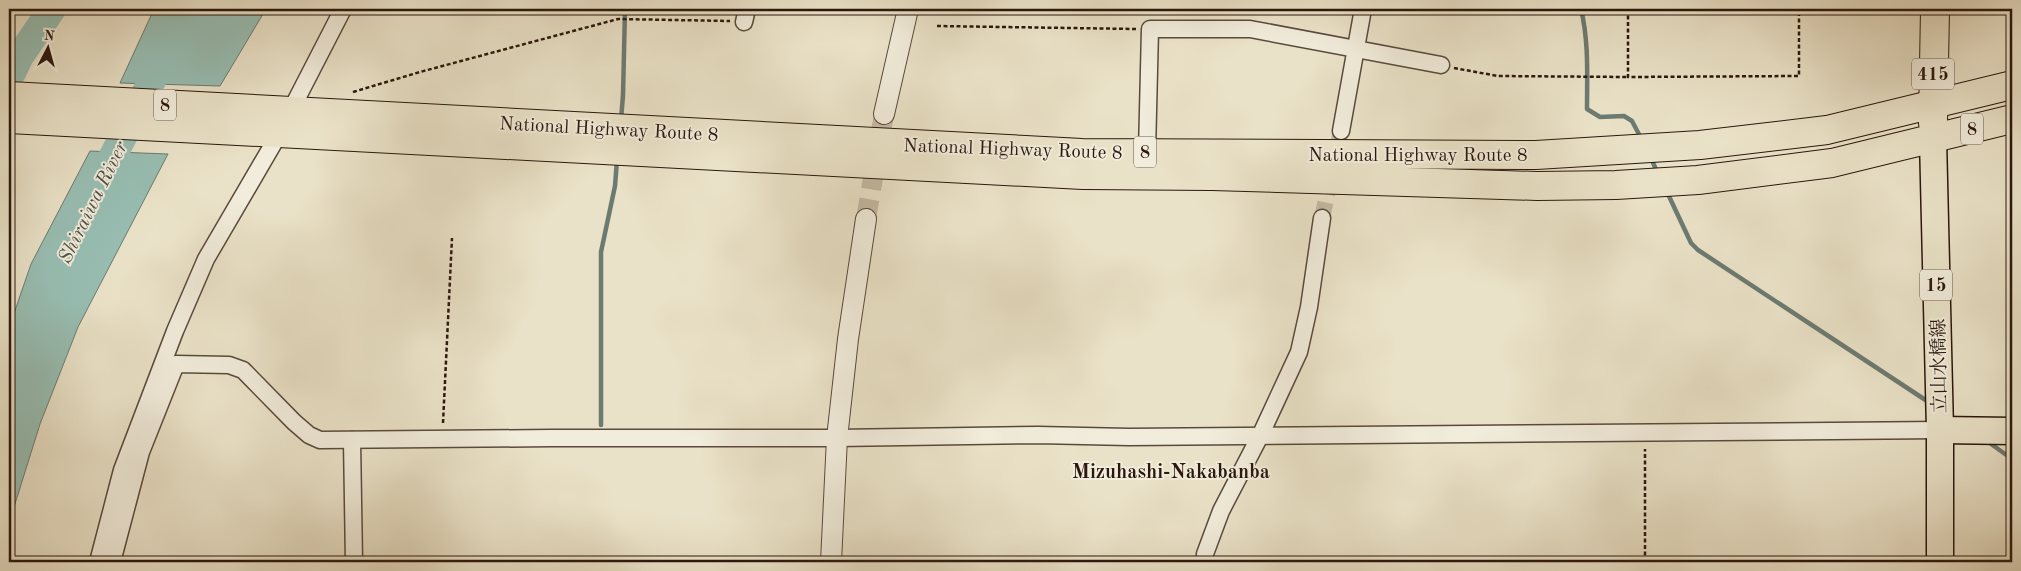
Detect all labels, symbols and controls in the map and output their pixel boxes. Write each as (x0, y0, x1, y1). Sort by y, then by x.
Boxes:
north arrow (22, 22, 72, 72)
text: N (43, 29, 56, 44)
road number: 415 (1912, 59, 1954, 90)
road number: 8 (154, 90, 176, 120)
road number: 8 (1961, 114, 1983, 144)
street label: National Highway Route 8 (499, 115, 719, 146)
road number: 8 (1134, 136, 1156, 168)
street label: National Highway Route 8 (903, 137, 1123, 164)
water label: Shiraiwa River (56, 138, 132, 267)
street label: National Highway Route 8 (1308, 147, 1528, 166)
road number: 15 (1920, 270, 1952, 300)
street label: 立山水橋線 (1928, 318, 1951, 414)
district label: Mizuhashi-Nakabanba (1072, 463, 1270, 483)

